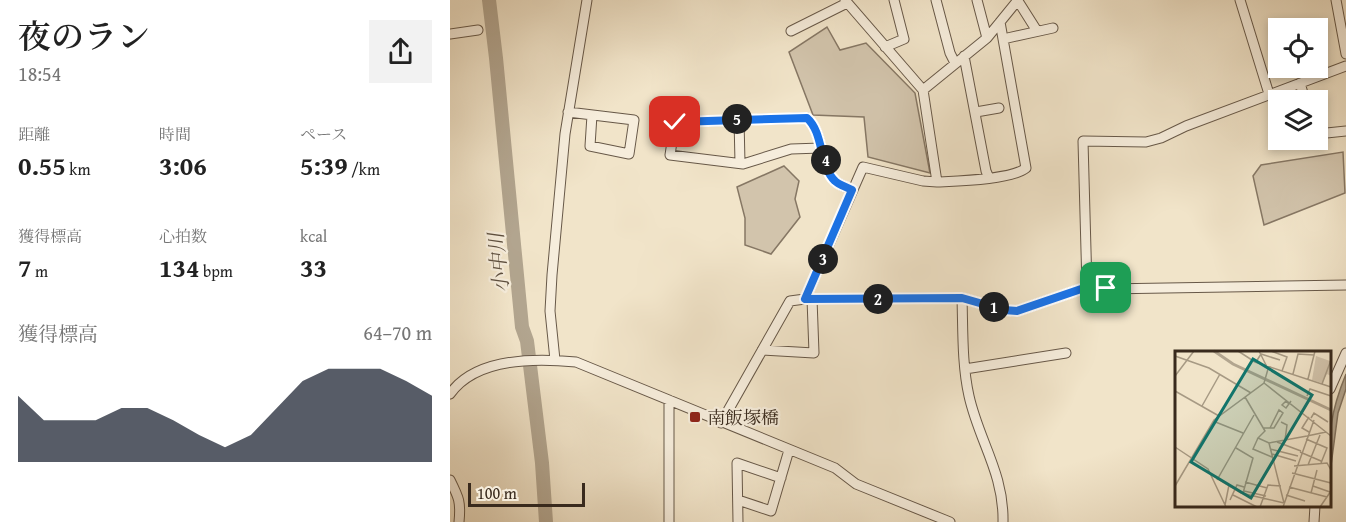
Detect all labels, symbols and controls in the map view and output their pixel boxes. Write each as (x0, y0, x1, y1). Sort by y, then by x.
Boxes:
text: 夜のラン (18, 12, 150, 60)
map controls (1268, 18, 1328, 150)
button: locate (1268, 18, 1328, 78)
button: share (369, 20, 432, 83)
text: 18:54 (18, 59, 61, 88)
button: layers (1268, 90, 1328, 150)
pin (649, 96, 700, 147)
pin: 5 (722, 104, 752, 134)
icon: check (658, 105, 691, 138)
text: 5 (733, 107, 741, 131)
text: 距離 (18, 122, 50, 146)
text: 時間 (159, 122, 191, 146)
text: ペース (300, 122, 347, 146)
pin: 4 (811, 145, 841, 175)
text: 0.55 (18, 146, 66, 185)
text: 3:06 (159, 146, 207, 185)
text: 5:39 (300, 146, 348, 185)
text: 4 (822, 148, 830, 172)
text: km (66, 157, 90, 181)
text: /km (348, 157, 380, 181)
text: 獲得標高 (18, 224, 82, 248)
text: 心拍数 (159, 224, 207, 248)
text: kcal (300, 224, 327, 248)
water label: 小中川 (480, 230, 516, 294)
pin: 3 (808, 244, 838, 274)
text: 3 (819, 247, 827, 271)
text: 7 (18, 248, 31, 287)
text: 134 (159, 248, 199, 287)
text: 33 (300, 248, 327, 287)
text: m (31, 259, 48, 283)
text: bpm (199, 259, 233, 283)
pin (1080, 262, 1131, 313)
icon: arrive (1089, 271, 1122, 304)
pin: 2 (863, 284, 893, 314)
text: 2 (874, 287, 882, 311)
pin: 1 (979, 292, 1009, 322)
text: 1 (990, 295, 998, 319)
text: 64–70 m (363, 318, 432, 347)
text: 獲得標高 (18, 319, 98, 348)
inset map (1175, 351, 1331, 507)
place label: 南飯塚橋 (707, 404, 779, 431)
marker: 南飯塚橋 (688, 410, 702, 424)
scale bar (468, 480, 585, 508)
text: 100 m (477, 481, 517, 505)

